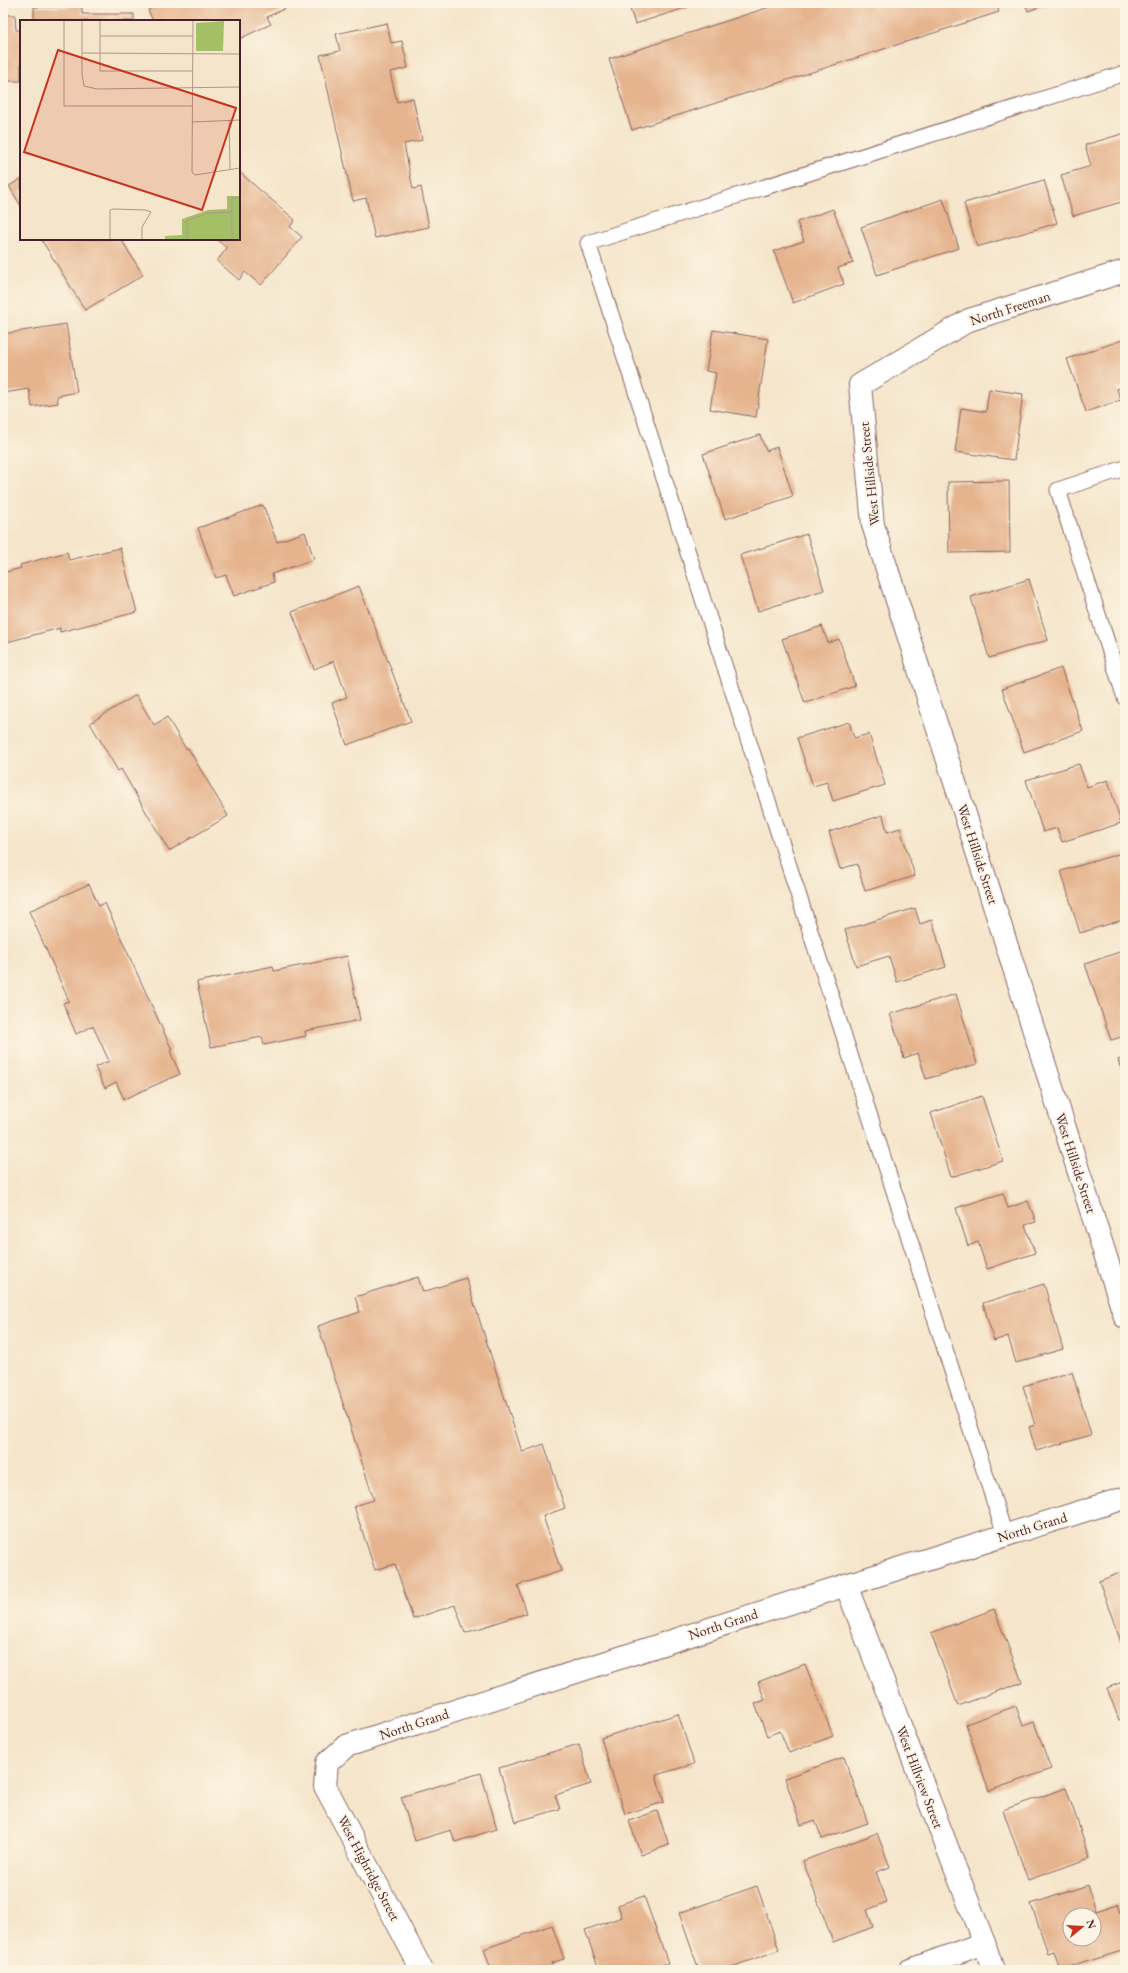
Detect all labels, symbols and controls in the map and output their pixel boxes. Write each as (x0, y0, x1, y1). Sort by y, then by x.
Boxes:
inset map (20, 20, 240, 240)
street label: North Freeman (967, 286, 1053, 329)
street label: West Hillside Street (855, 421, 883, 527)
street label: West Hillside Street (953, 802, 1003, 907)
street label: West Hillside Street (1051, 1111, 1101, 1216)
street label: North Grand (995, 1508, 1070, 1546)
street label: North Grand (686, 1604, 761, 1644)
street label: North Grand (377, 1704, 452, 1744)
street label: West Hillview Street (892, 1723, 948, 1831)
street label: West Highridge Street (334, 1812, 405, 1924)
north arrow (1062, 1907, 1102, 1947)
text: N (1083, 1918, 1100, 1930)

